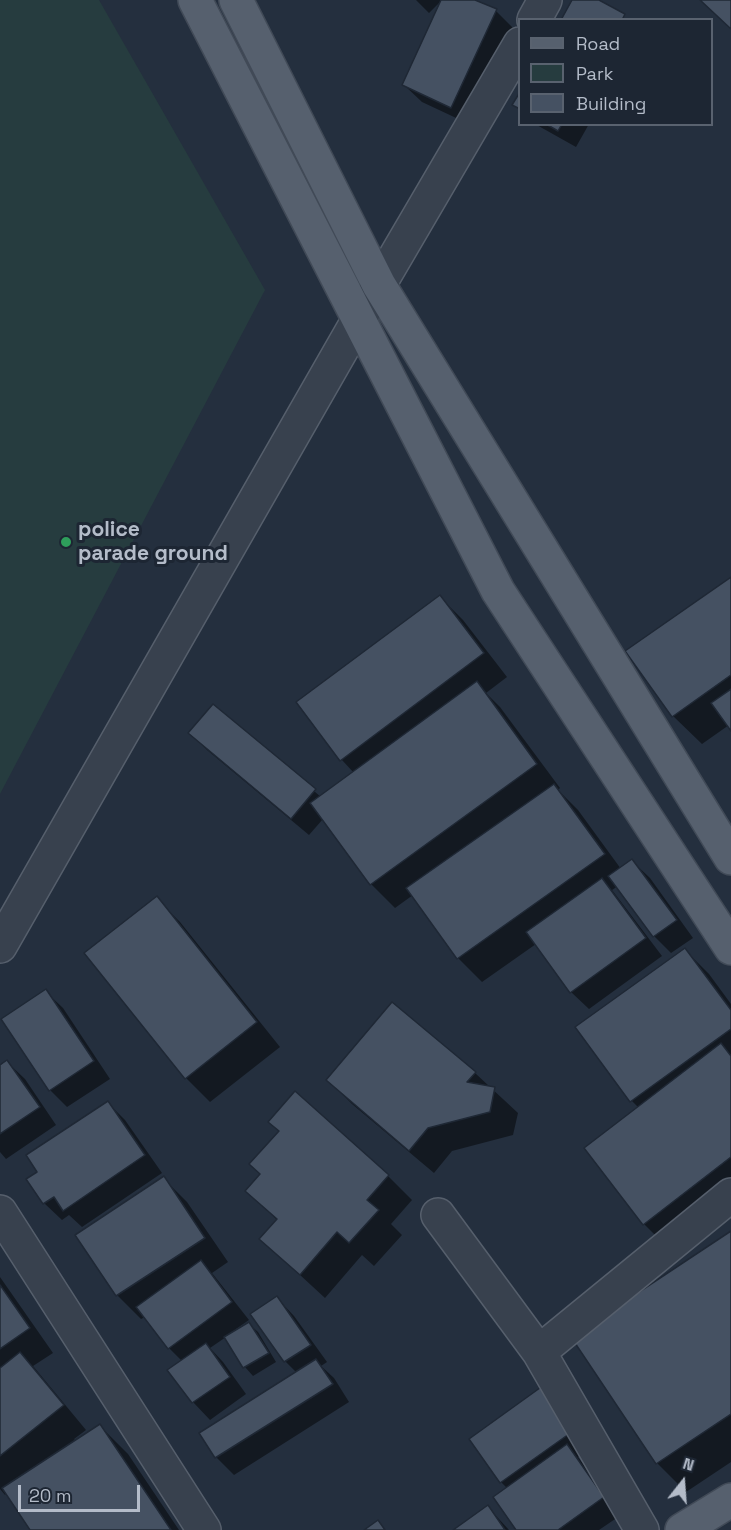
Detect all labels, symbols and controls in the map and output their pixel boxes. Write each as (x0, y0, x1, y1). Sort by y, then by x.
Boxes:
legend (518, 18, 713, 126)
text: Road (576, 32, 620, 55)
text: Park (576, 62, 613, 85)
text: Building (576, 92, 646, 115)
place label: police parade ground (78, 517, 228, 567)
marker: police parade ground (59, 535, 73, 549)
north arrow (653, 1452, 713, 1512)
text: N (680, 1453, 697, 1476)
scale bar (21, 1473, 142, 1511)
text: 20 m (29, 1484, 72, 1507)

